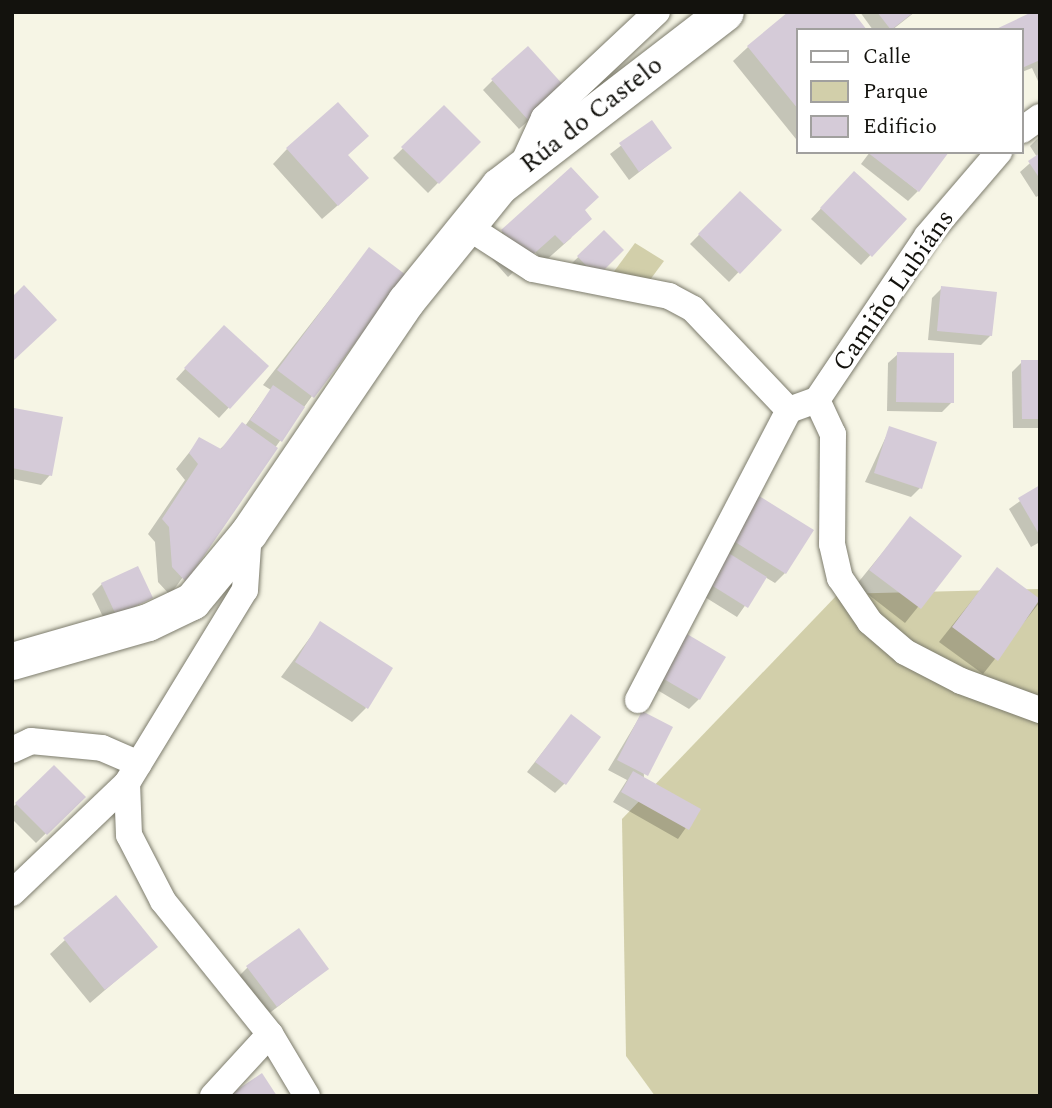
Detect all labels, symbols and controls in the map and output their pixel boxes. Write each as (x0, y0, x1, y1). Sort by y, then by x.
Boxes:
legend (796, 28, 1024, 154)
text: Calle (863, 41, 911, 73)
street label: Rúa do Castelo (515, 50, 669, 180)
text: Parque (863, 76, 928, 108)
text: Edificio (863, 111, 937, 143)
street label: Camiño Lubiáns (827, 204, 961, 378)

